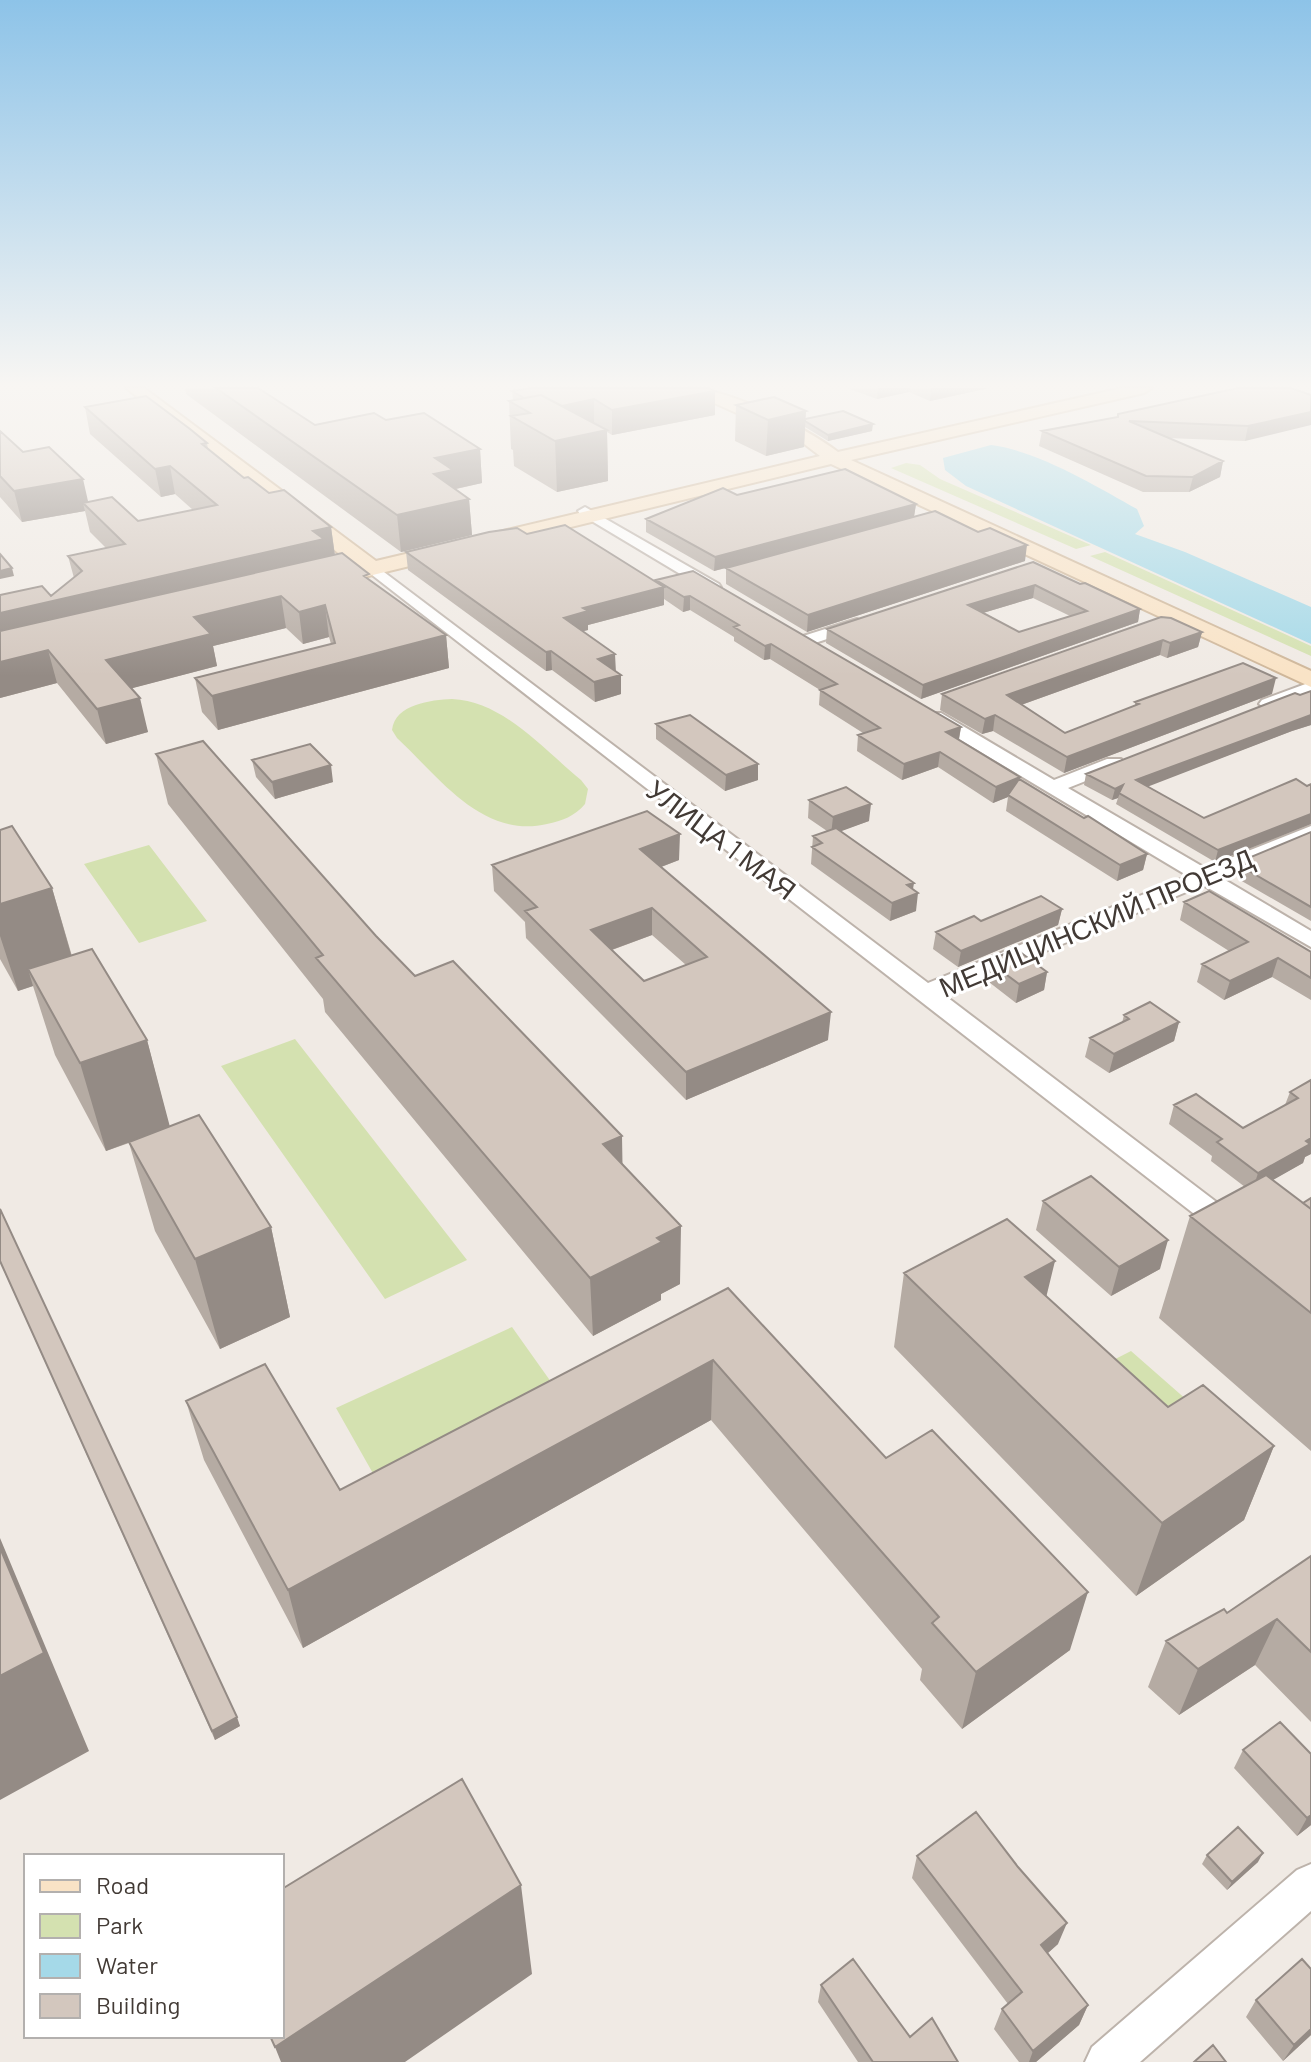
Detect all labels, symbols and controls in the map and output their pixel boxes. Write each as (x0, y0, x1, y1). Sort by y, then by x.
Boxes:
street label: УЛИЦА 1 МАЯ (641, 772, 803, 906)
street label: МЕДИЦИНСКИЙ ПРОЕЗД (934, 840, 1258, 1004)
legend (24, 1854, 284, 2038)
text: Road (96, 1870, 149, 1899)
text: Park (96, 1910, 143, 1939)
text: Water (96, 1950, 158, 1979)
text: Building (96, 1990, 180, 2019)

